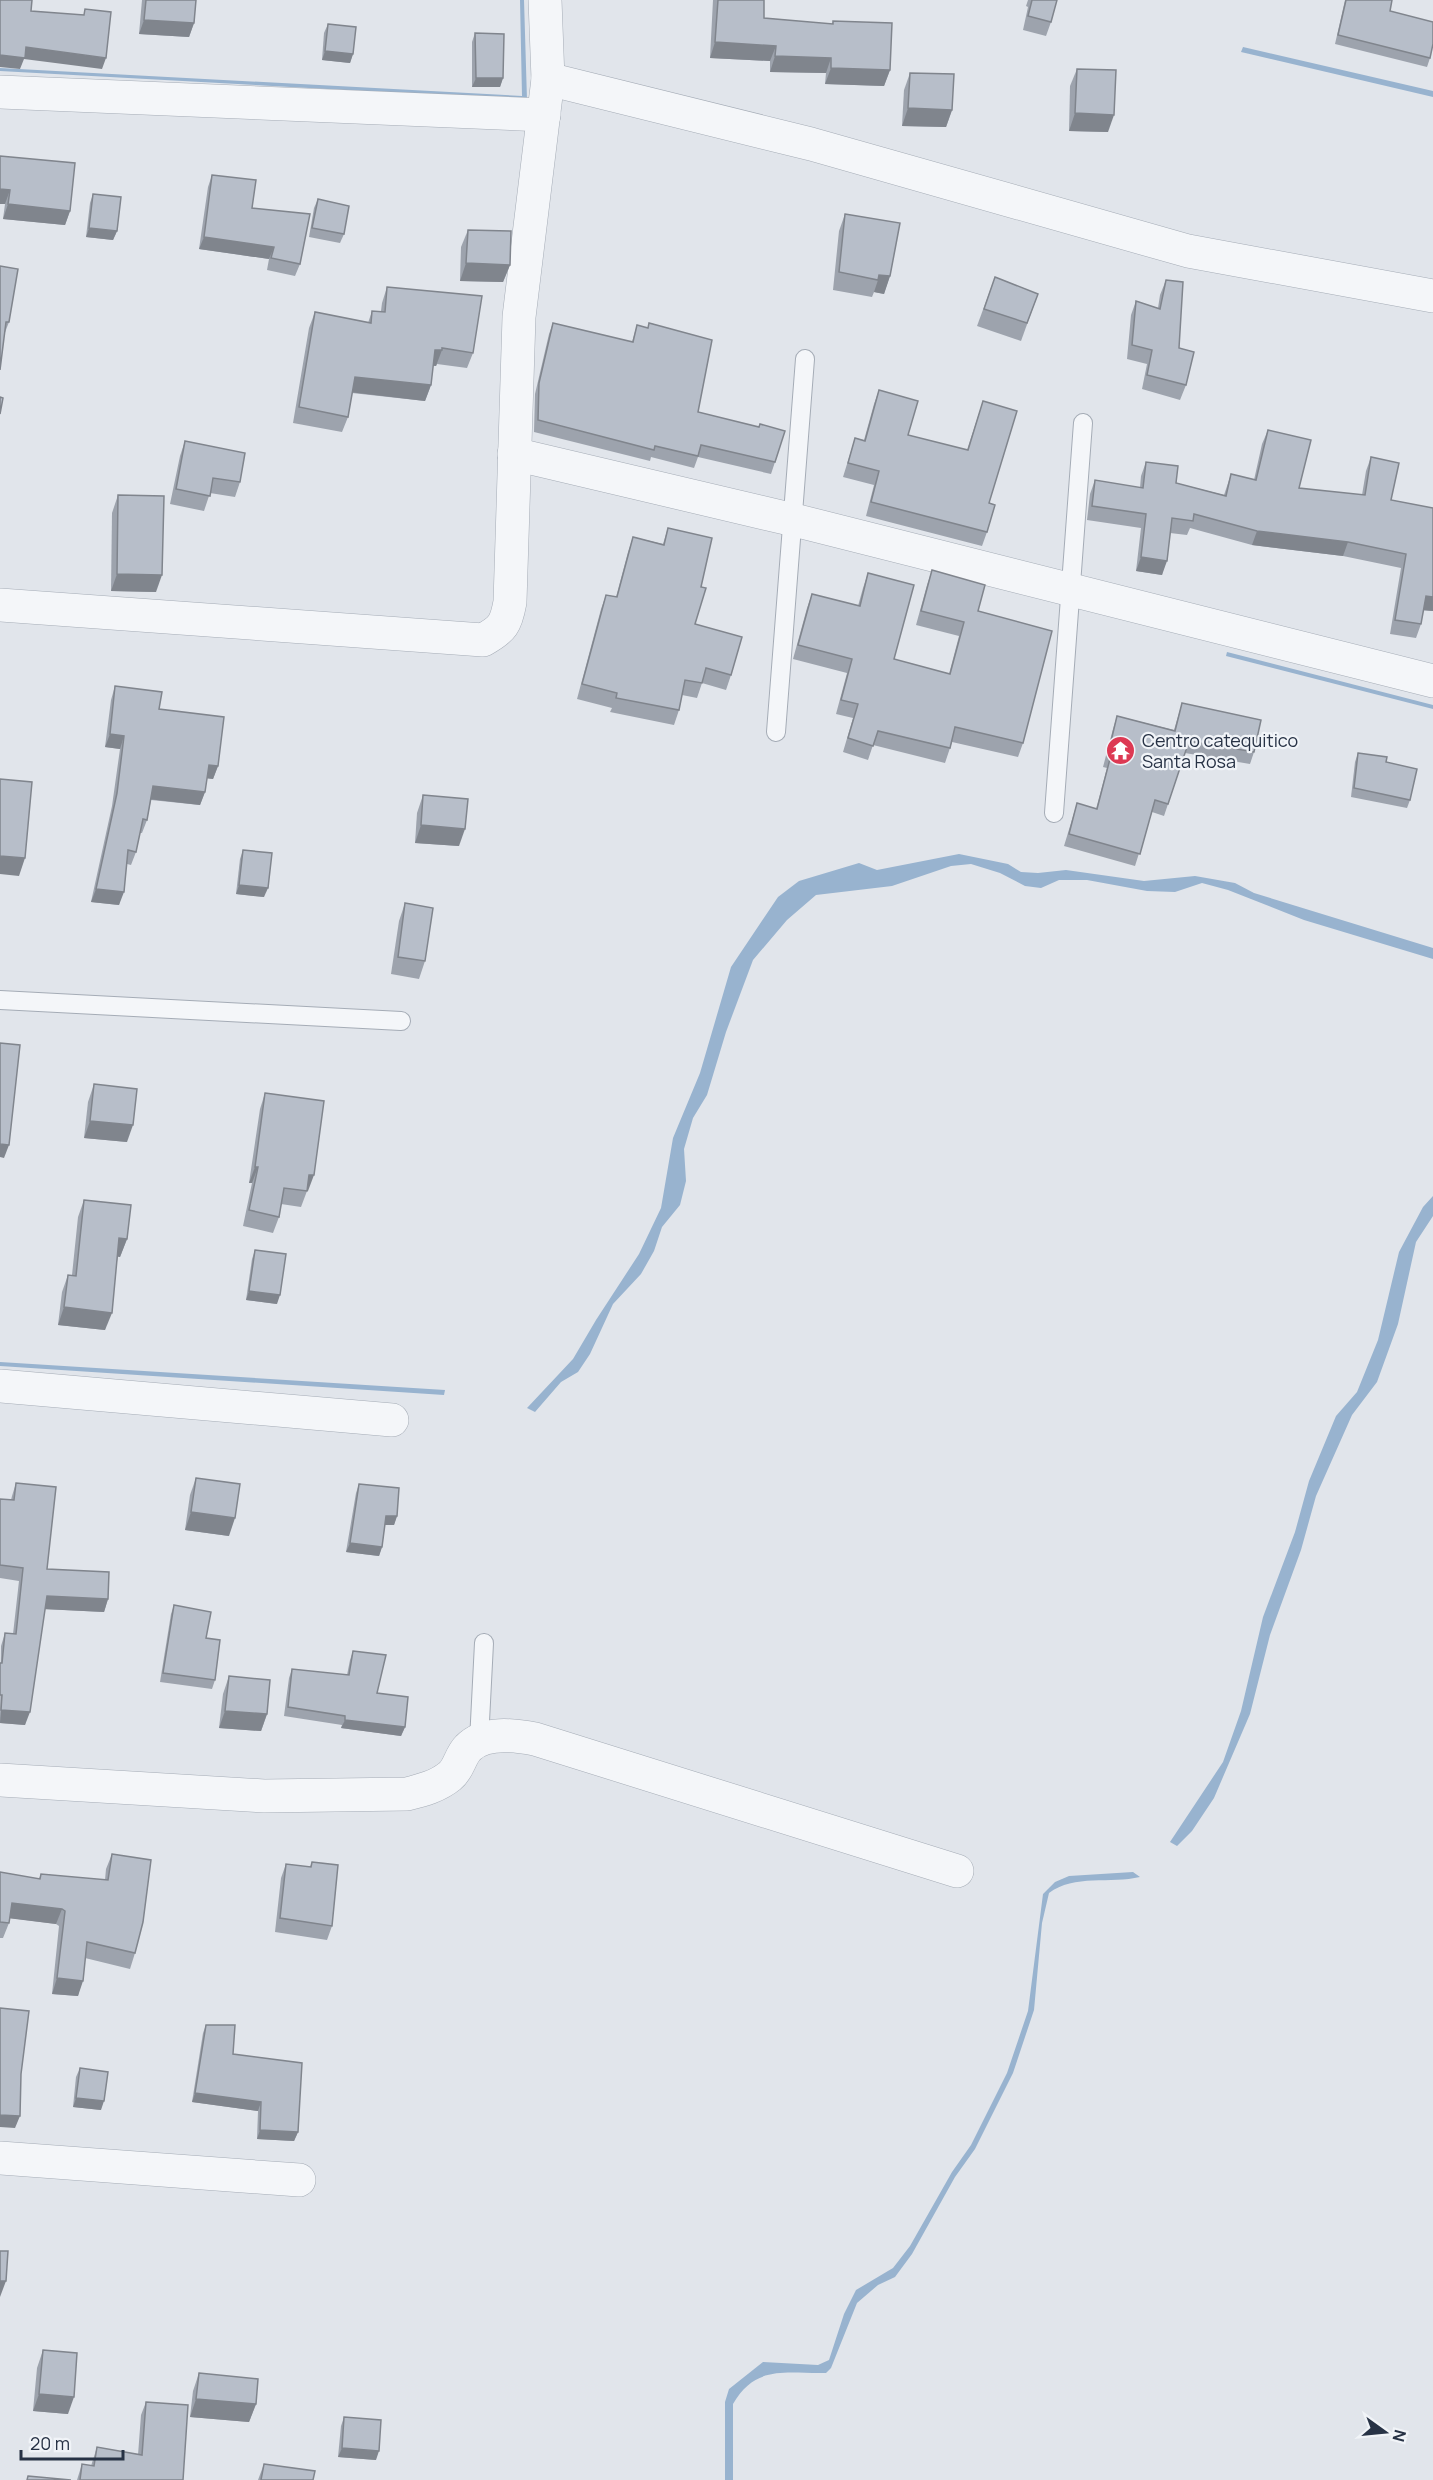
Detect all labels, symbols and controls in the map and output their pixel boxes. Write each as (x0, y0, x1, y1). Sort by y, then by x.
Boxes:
place label: Centro catequitico Santa Rosa (1142, 728, 1298, 773)
temple icon: Centro catequitico Santa Rosa (1105, 735, 1137, 767)
north arrow (1355, 2402, 1415, 2462)
scale bar (21, 2423, 123, 2461)
text: N (1387, 2427, 1412, 2444)
text: 20 m (30, 2431, 70, 2455)

